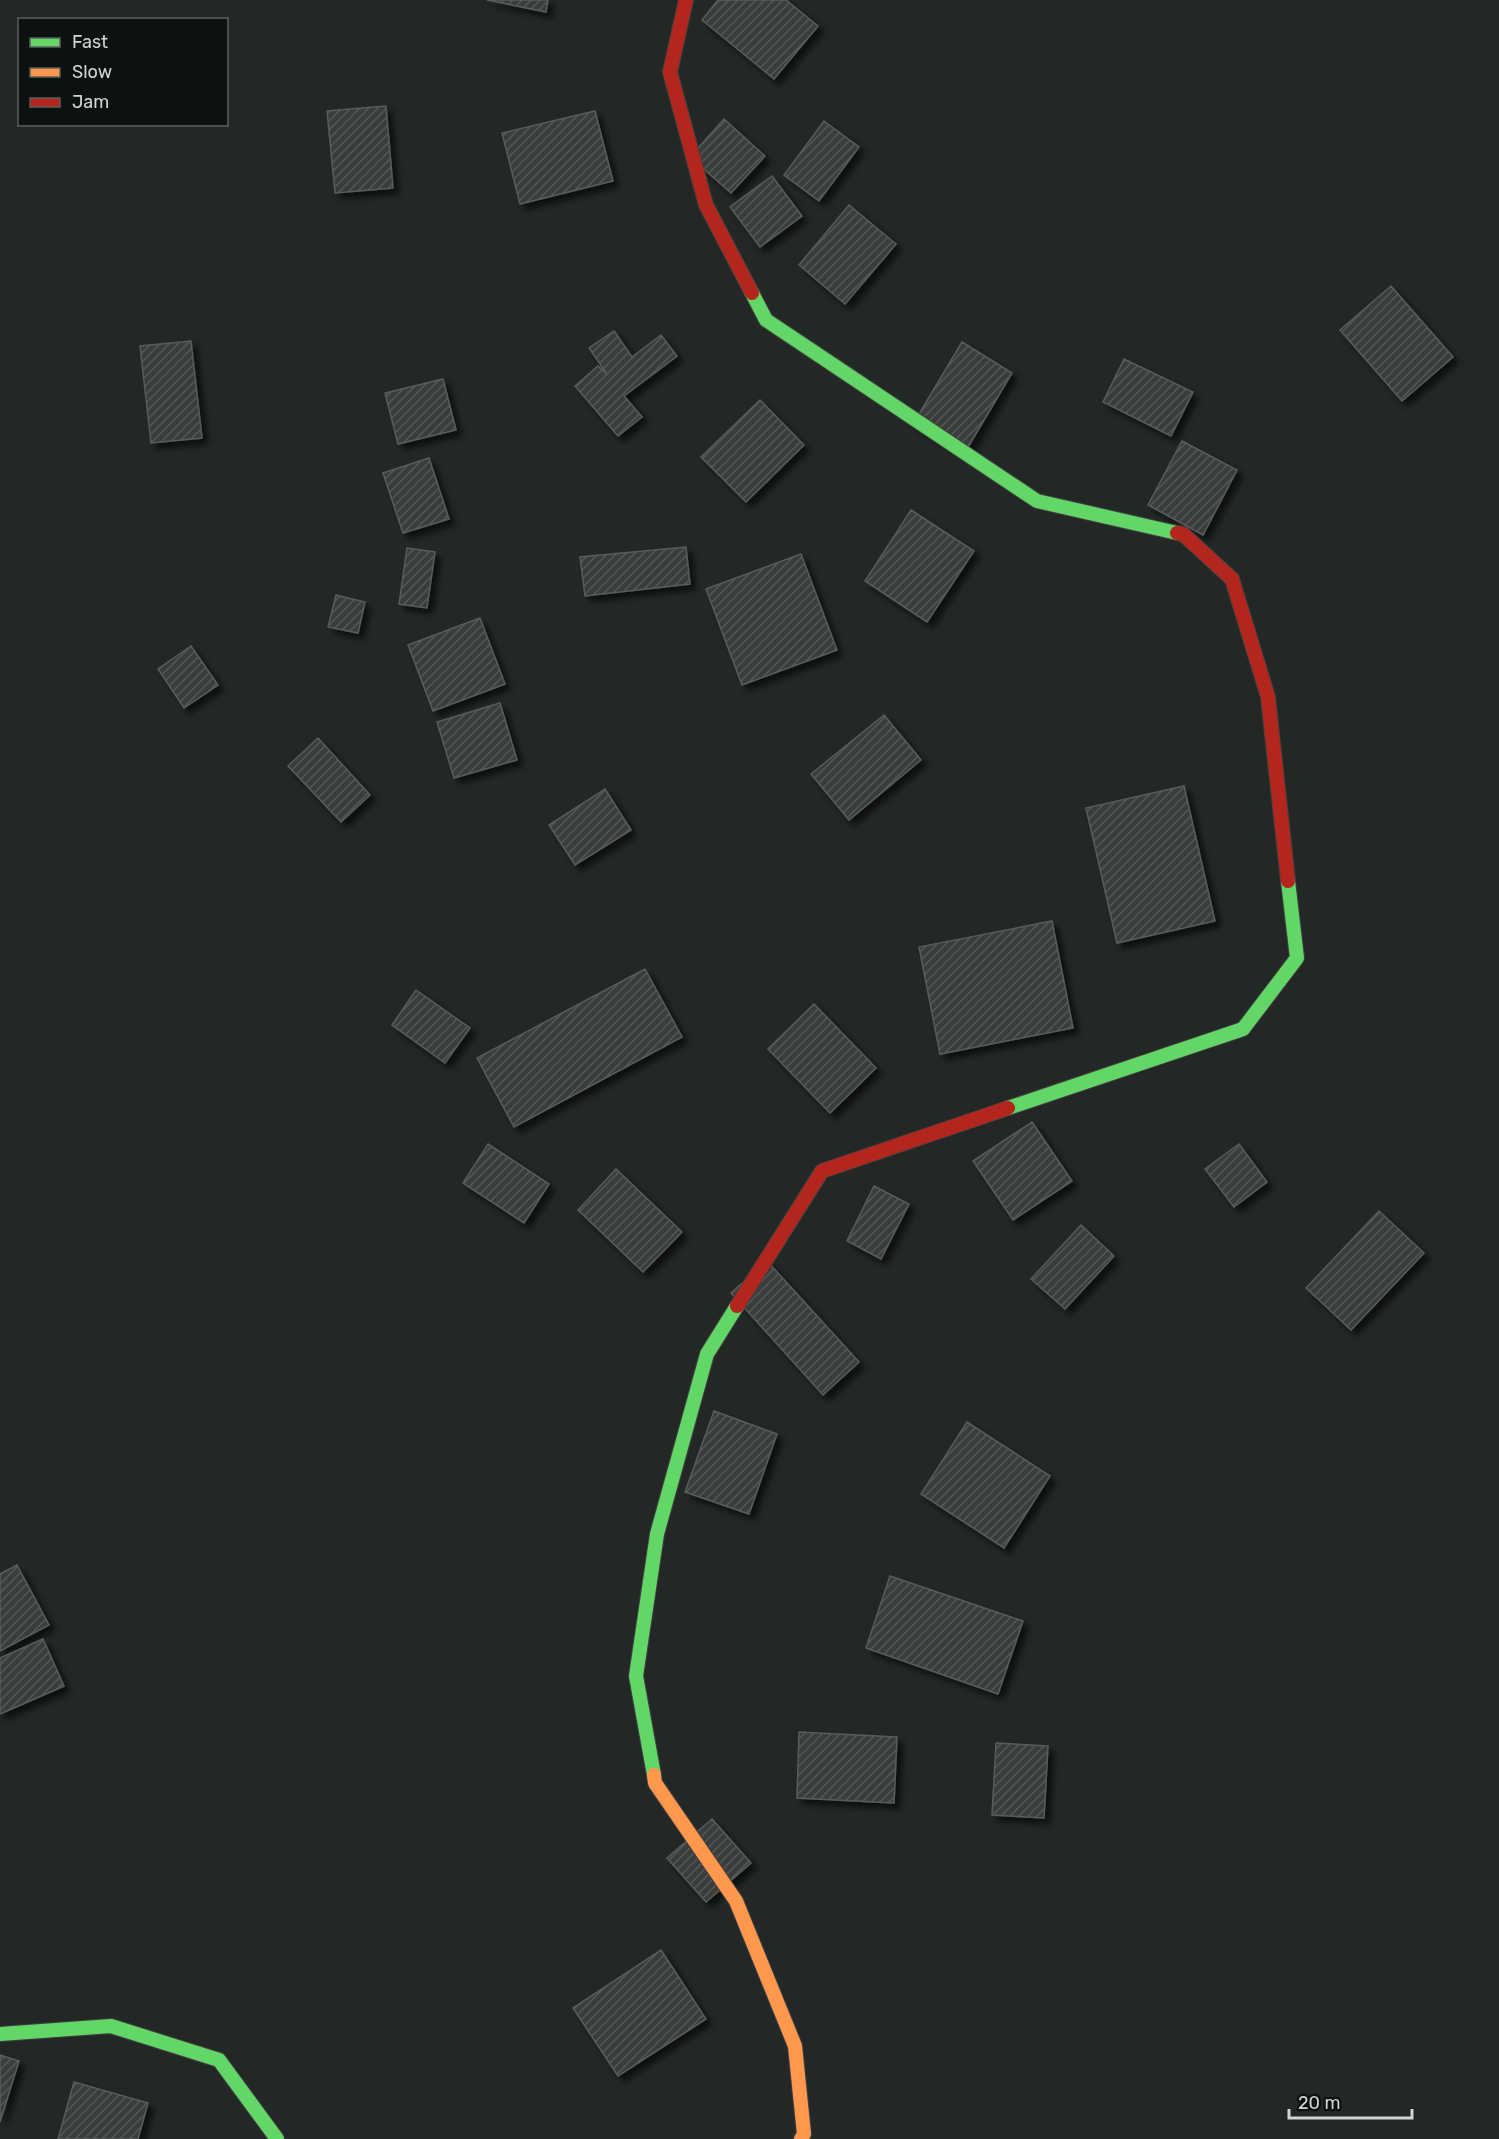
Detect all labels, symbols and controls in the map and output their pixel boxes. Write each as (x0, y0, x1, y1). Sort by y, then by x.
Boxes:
legend (18, 18, 228, 126)
text: Fast (72, 31, 108, 53)
text: Slow (72, 61, 112, 83)
text: Jam (72, 91, 109, 113)
scale bar (1289, 2082, 1412, 2120)
text: 20 m (1298, 2092, 1340, 2114)

